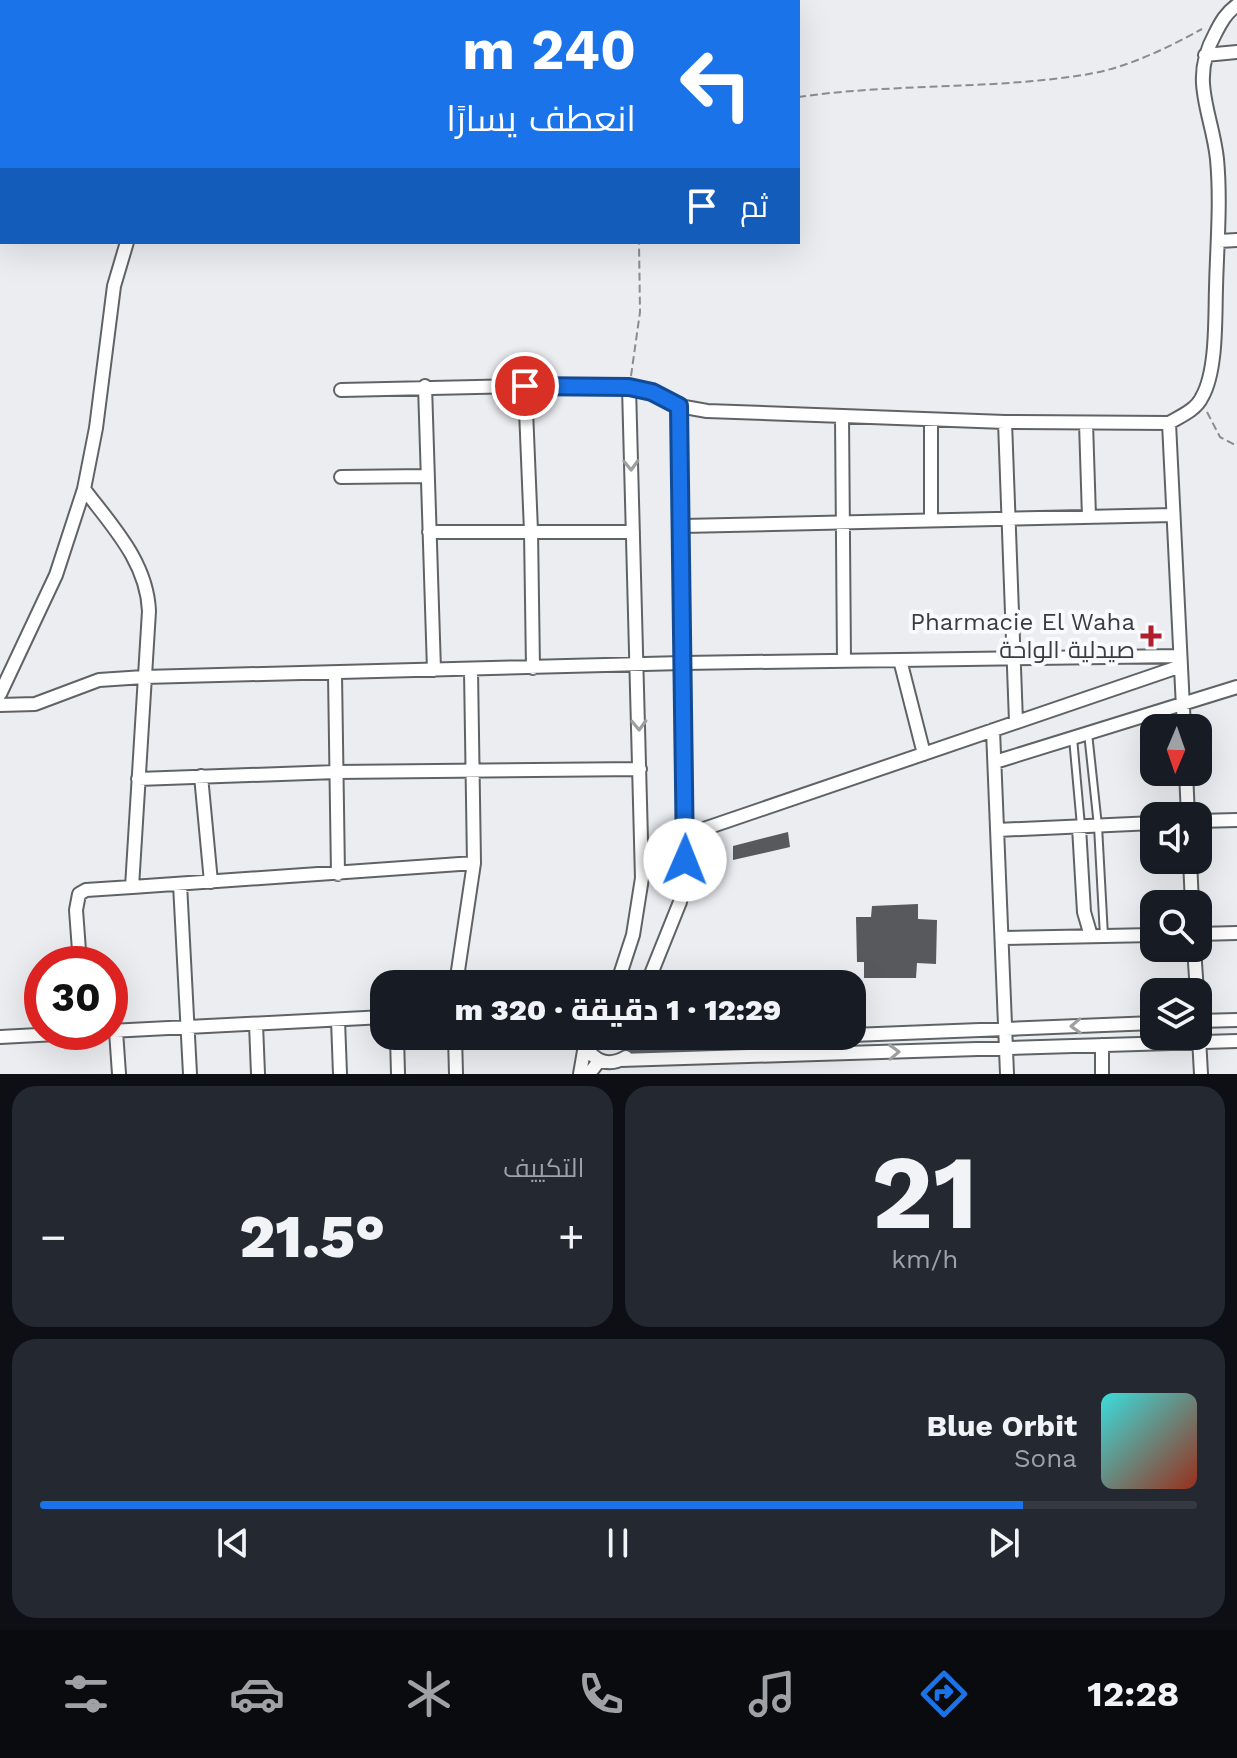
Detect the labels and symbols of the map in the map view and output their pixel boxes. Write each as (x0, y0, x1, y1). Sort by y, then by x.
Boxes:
pin (491, 352, 559, 420)
one-way arrow (622, 459, 639, 472)
place label: Pharmacie El Waha صيدلية الواحة (910, 608, 1135, 664)
marker: Pharmacie El Waha صيدلية الواحة (1142, 627, 1160, 645)
north arrow (1140, 714, 1212, 786)
one-way arrow (630, 719, 647, 732)
position arrow (643, 818, 727, 902)
speed limit sign: 30 (24, 946, 128, 1050)
one-way arrow (1069, 1018, 1082, 1035)
one-way arrow (888, 1043, 901, 1060)

